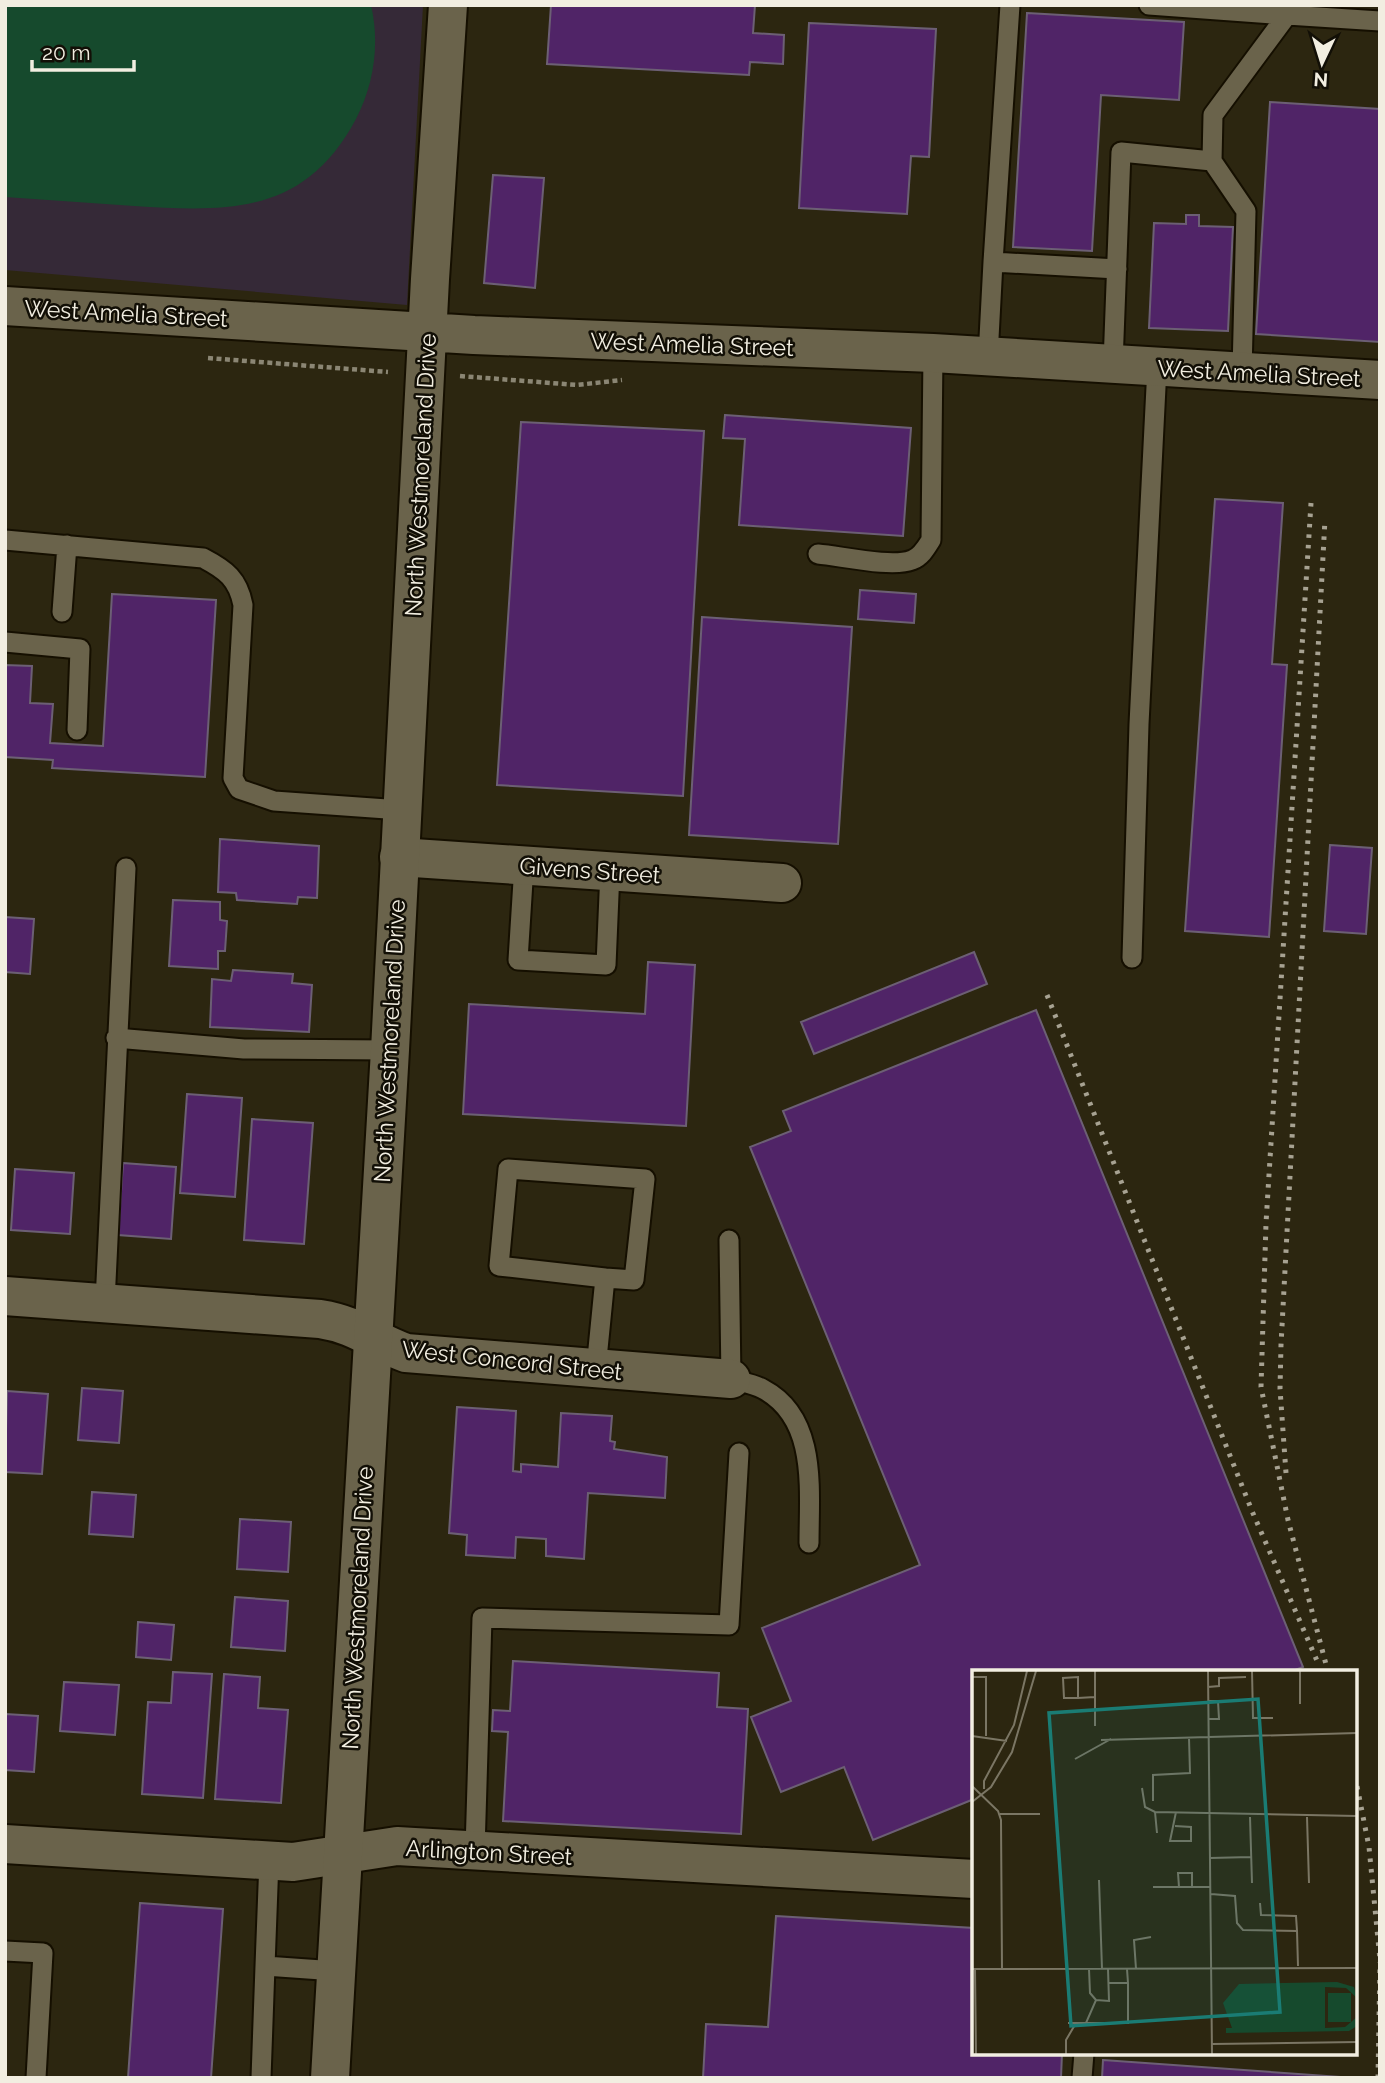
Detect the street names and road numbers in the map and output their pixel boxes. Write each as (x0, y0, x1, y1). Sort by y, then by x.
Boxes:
street label: West Amelia Street (24, 294, 229, 332)
street label: West Amelia Street (590, 327, 795, 361)
street label: North Westmoreland Drive (399, 333, 441, 617)
street label: West Amelia Street (1157, 354, 1362, 392)
street label: Givens Street (519, 852, 662, 888)
street label: North Westmoreland Drive (368, 899, 410, 1183)
street label: West Concord Street (400, 1335, 624, 1385)
street label: North Westmoreland Drive (336, 1466, 378, 1750)
street label: Arlington Street (405, 1834, 573, 1870)

